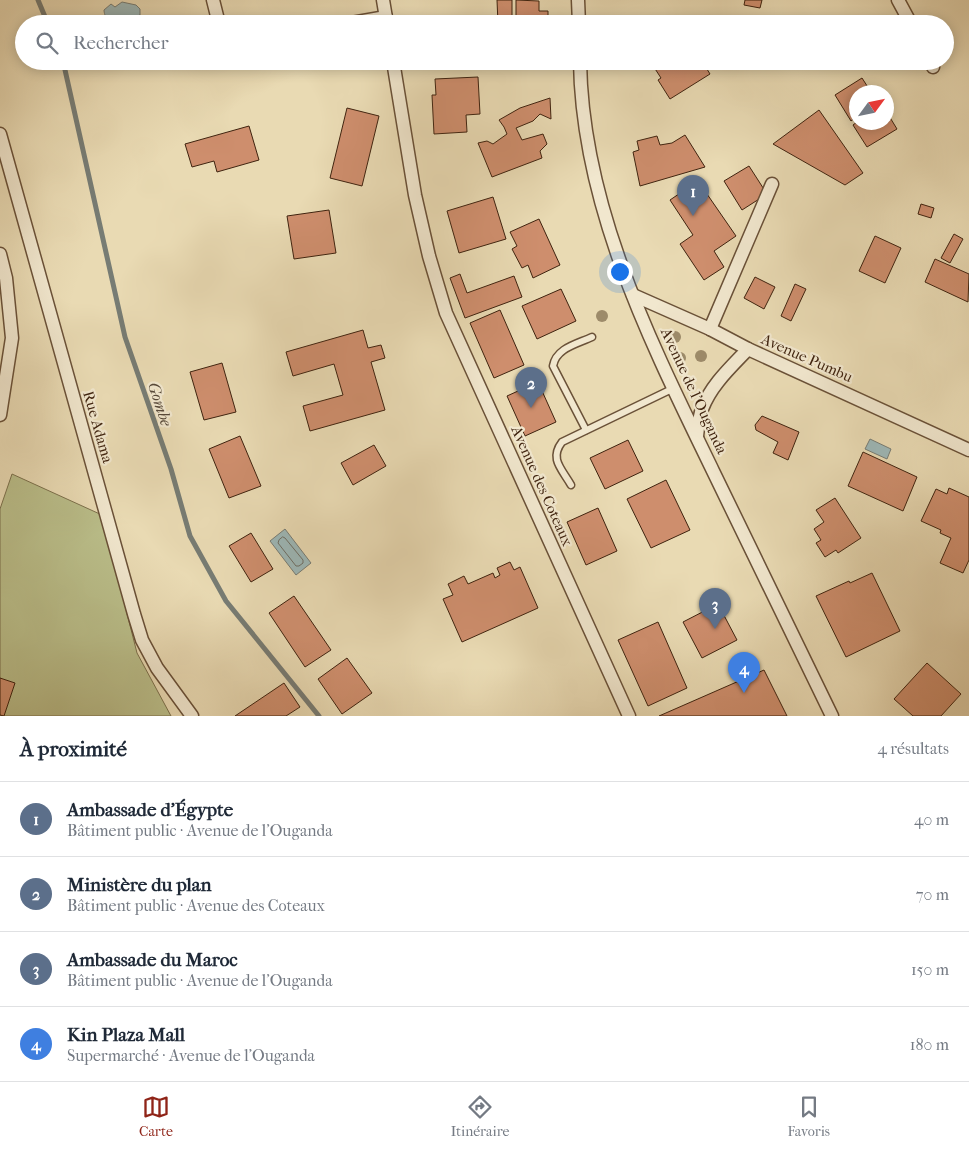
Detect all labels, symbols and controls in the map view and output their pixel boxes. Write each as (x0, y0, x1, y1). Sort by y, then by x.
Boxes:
search box (15, 15, 954, 70)
icon: search (33, 29, 61, 57)
text: Rechercher (73, 32, 169, 54)
north arrow (849, 85, 894, 130)
pin: 1 (677, 175, 709, 216)
your location (607, 259, 633, 285)
street label: Avenue de l’Ouganda (657, 324, 732, 458)
street label: Avenue Pumbu (758, 329, 856, 386)
pin: 2 (515, 367, 547, 408)
water label: Gombe (144, 380, 176, 429)
street label: Rue Adama (79, 389, 117, 466)
street label: Avenue des Coteaux (507, 422, 577, 549)
pin: 3 (699, 588, 731, 629)
pin: 4 (728, 652, 760, 693)
text: À proximité (20, 737, 127, 761)
text: 4 résultats (877, 739, 949, 758)
text: Ambassade d'Égypte (67, 799, 233, 821)
text: 1 (33, 810, 39, 829)
text: 40 m (914, 810, 949, 829)
text: Bâtiment public · Avenue de l’Ouganda (67, 821, 333, 840)
text: Ministère du plan (67, 874, 212, 896)
text: 2 (32, 885, 40, 904)
text: 70 m (916, 885, 949, 904)
text: Bâtiment public · Avenue des Coteaux (67, 896, 325, 915)
text: Ambassade du Maroc (67, 949, 238, 971)
text: 3 (33, 960, 39, 979)
text: 150 m (911, 960, 949, 979)
text: Bâtiment public · Avenue de l’Ouganda (67, 971, 333, 990)
text: Kin Plaza Mall (67, 1024, 185, 1046)
text: 4 (31, 1035, 41, 1054)
text: 180 m (910, 1035, 949, 1054)
text: Supermarché · Avenue de l’Ouganda (67, 1046, 315, 1065)
tab: Carte (139, 1093, 173, 1140)
tab: Itinéraire (451, 1093, 509, 1140)
tab: Favoris (787, 1093, 830, 1140)

